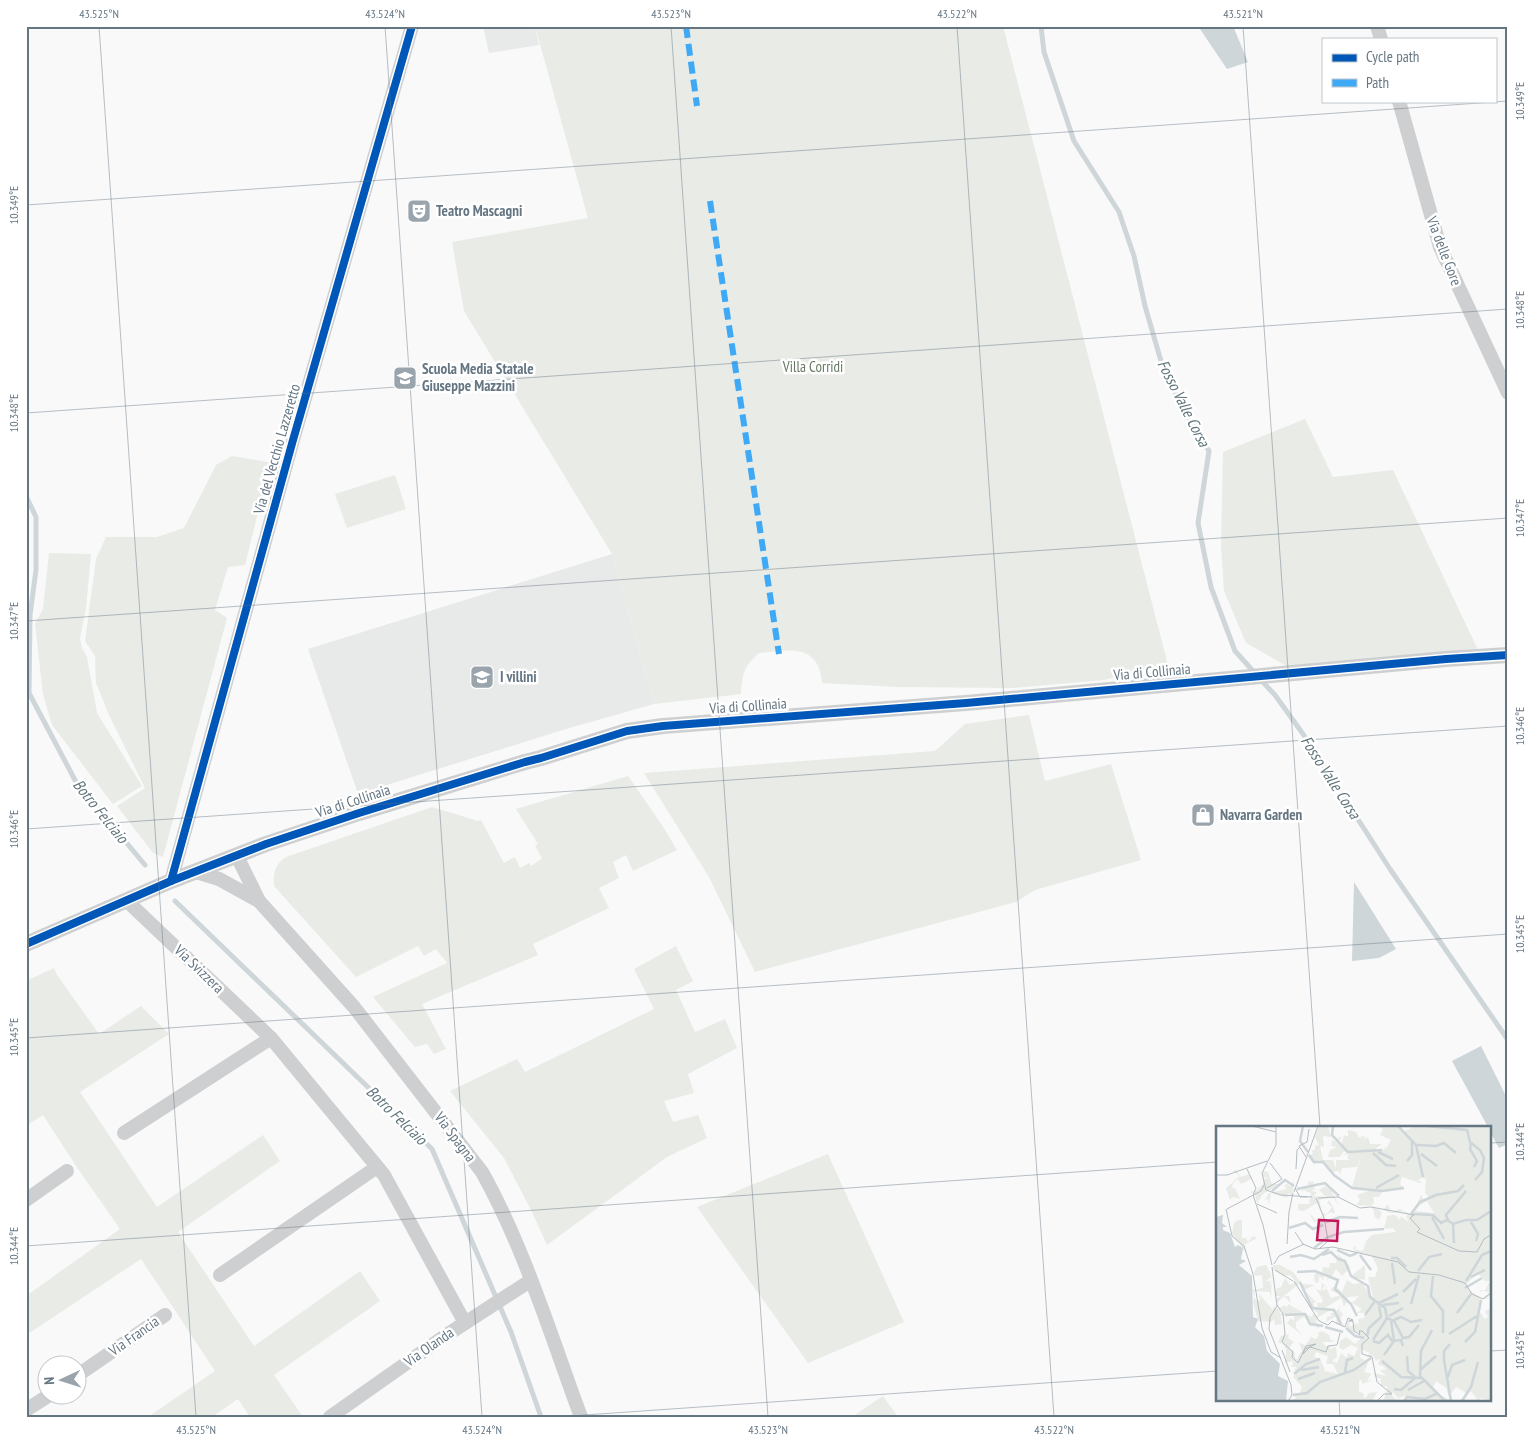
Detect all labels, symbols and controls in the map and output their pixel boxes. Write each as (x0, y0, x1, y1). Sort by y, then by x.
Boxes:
text: 43.525°N (79, 6, 119, 21)
text: 43.524°N (365, 6, 405, 21)
text: 43.523°N (651, 6, 691, 21)
text: 43.522°N (937, 6, 977, 21)
text: 43.521°N (1223, 6, 1263, 21)
legend (1322, 38, 1496, 102)
text: Cycle path (1366, 47, 1419, 66)
text: Path (1366, 73, 1389, 92)
text: 10.349°E (1512, 82, 1527, 120)
text: 10.349°E (6, 186, 21, 224)
theatre icon: Teatro Mascagni (406, 198, 432, 224)
place label: Teatro Mascagni (436, 201, 522, 220)
street label: Via delle Gore (1422, 213, 1466, 288)
text: 10.348°E (1512, 291, 1527, 329)
water label: Fosso Valle Corsa (1154, 356, 1215, 451)
park label: Villa Corridi (782, 357, 843, 376)
place label: Scuola Media Statale Giuseppe Mazzini (422, 359, 534, 395)
school or university icon: Scuola Media Statale Giuseppe Mazzini (392, 365, 418, 391)
street label: Via del Vecchio Lazzeretto (249, 382, 304, 517)
text: 10.348°E (6, 394, 21, 432)
text: 10.347°E (1512, 499, 1527, 537)
text: 10.347°E (6, 602, 21, 640)
street label: Via di Collinaia (1112, 659, 1191, 684)
school or university icon: I villini (469, 664, 495, 690)
place label: I villini (500, 667, 537, 686)
street label: Via di Collinaia (708, 693, 787, 718)
text: 10.346°E (1512, 707, 1527, 745)
water label: Fosso Valle Corsa (1297, 732, 1366, 824)
water label: Botro Felciaio (69, 775, 134, 848)
street label: Via di Collinaia (312, 780, 393, 822)
shop icon: Navarra Garden (1190, 802, 1216, 828)
place label: Navarra Garden (1220, 805, 1303, 824)
text: 10.346°E (6, 810, 21, 848)
text: 10.345°E (1512, 915, 1527, 953)
street label: Via Svizzera (170, 940, 228, 997)
text: 10.345°E (6, 1018, 21, 1056)
water label: Botro Felciaio (363, 1081, 432, 1149)
street label: Via Spagna (430, 1107, 480, 1165)
text: 10.344°E (1512, 1123, 1527, 1161)
inset map (1216, 1126, 1492, 1400)
text: 10.344°E (6, 1227, 21, 1265)
street label: Via Francia (104, 1311, 162, 1360)
street label: Via Olanda (399, 1323, 457, 1371)
text: 10.343°E (1512, 1331, 1527, 1369)
north arrow (38, 1356, 88, 1406)
text: N (40, 1377, 58, 1385)
text: 43.525°N (176, 1422, 216, 1437)
text: 43.524°N (462, 1422, 502, 1437)
text: 43.523°N (748, 1422, 788, 1437)
text: 43.522°N (1034, 1422, 1074, 1437)
text: 43.521°N (1320, 1422, 1360, 1437)

